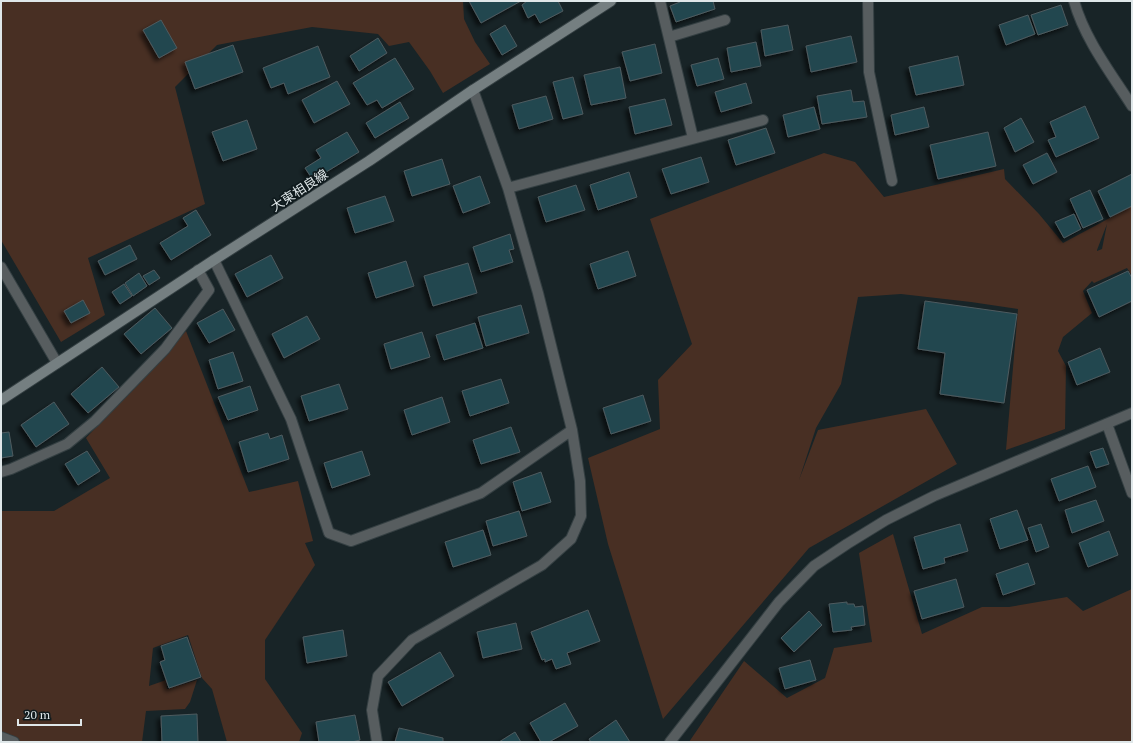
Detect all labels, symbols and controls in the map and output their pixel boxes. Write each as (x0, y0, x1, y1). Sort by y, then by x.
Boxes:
street label: 大東相良線 (267, 165, 331, 215)
scale bar (18, 701, 81, 727)
text: 20 m (24, 707, 51, 722)

